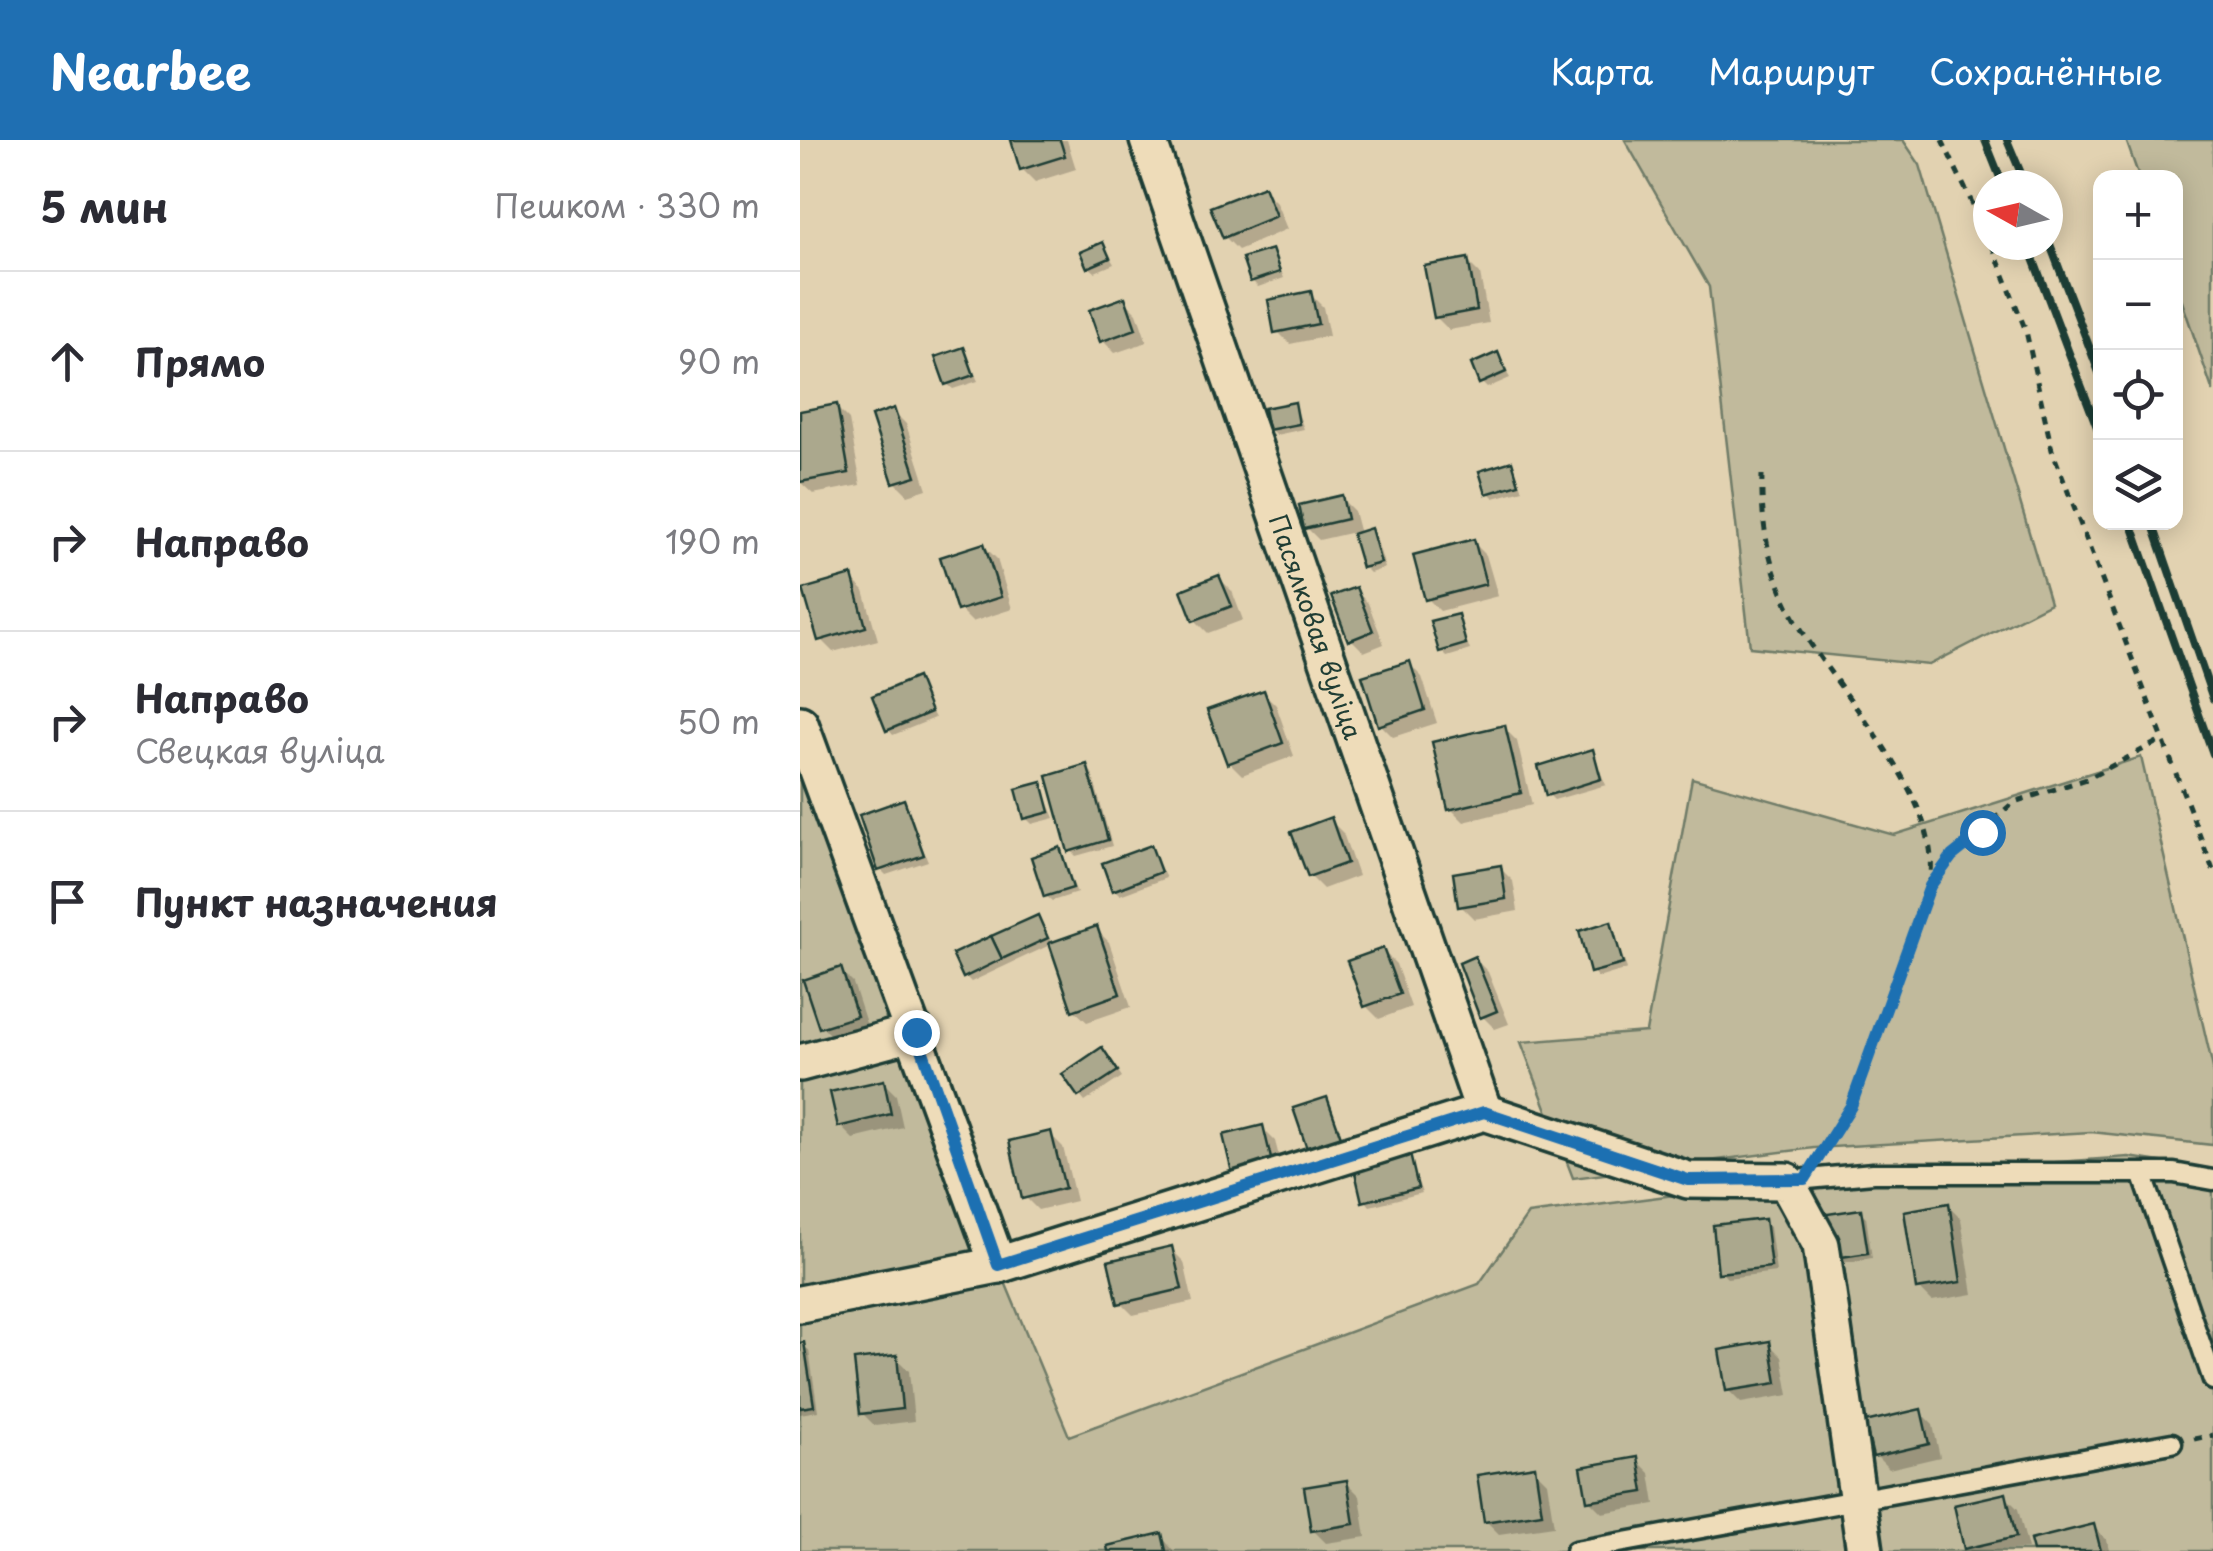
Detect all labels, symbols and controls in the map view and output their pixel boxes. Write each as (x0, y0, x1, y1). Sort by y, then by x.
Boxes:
text: Nearbee (50, 34, 251, 106)
text: Карта (1551, 44, 1653, 97)
text: Маршрут (1708, 44, 1874, 97)
text: Сохранённые (1929, 44, 2163, 97)
north arrow (1973, 170, 2063, 260)
map controls (2093, 170, 2183, 530)
button: + (2093, 170, 2183, 260)
text: 5 мин (40, 174, 168, 237)
text: Пешком · 330 m (495, 181, 760, 229)
button: − (2093, 260, 2183, 350)
text: Прямо (135, 333, 265, 390)
icon: ahead (40, 334, 95, 389)
text: 90 m (678, 337, 760, 385)
button: locate (2093, 350, 2183, 440)
button: layers (2093, 440, 2183, 530)
street label: Пасялковая вуліца (1260, 509, 1373, 745)
text: Направо (135, 513, 309, 570)
icon: right (40, 514, 95, 569)
text: 190 m (665, 517, 760, 565)
text: Направо (135, 669, 309, 726)
icon: right (40, 694, 95, 749)
text: 50 m (677, 697, 760, 745)
text: Свецкая вуліца (135, 726, 385, 774)
route start (1960, 810, 2006, 856)
text: Пункт назначения (135, 873, 498, 930)
icon: arrive (40, 874, 95, 929)
route end (894, 1010, 940, 1056)

